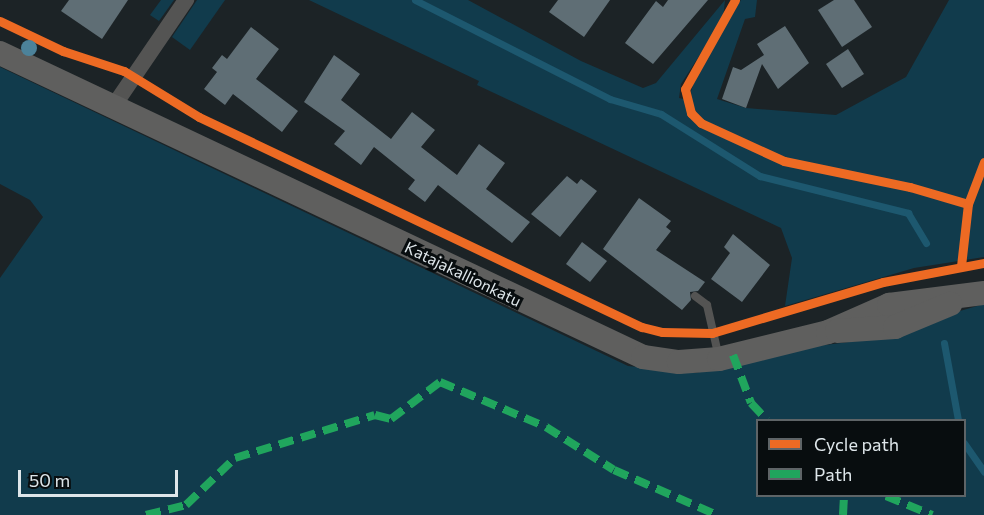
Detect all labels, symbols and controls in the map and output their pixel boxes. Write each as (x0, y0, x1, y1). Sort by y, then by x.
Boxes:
street label: Katajakallionkatu (402, 238, 524, 310)
legend (756, 419, 966, 497)
text: Cycle path (814, 433, 899, 455)
scale bar (21, 458, 182, 496)
text: Path (814, 463, 852, 485)
text: 50 m (29, 469, 70, 491)

